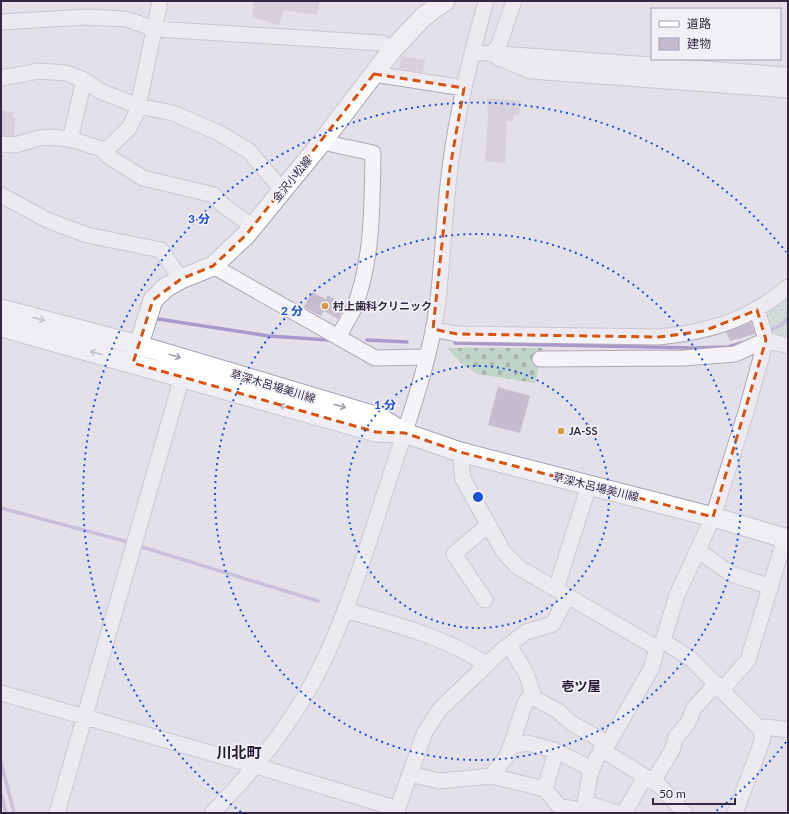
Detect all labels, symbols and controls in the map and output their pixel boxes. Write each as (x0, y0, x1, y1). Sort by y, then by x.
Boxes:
legend (651, 8, 781, 60)
text: 道路 (687, 16, 711, 31)
text: 建物 (687, 36, 711, 51)
street label: 金沢小松線 (269, 153, 314, 204)
text: 3 分 (188, 211, 210, 226)
place label: 村上歯科クリニック (333, 299, 432, 312)
marker: 村上歯科クリニック (320, 301, 330, 311)
text: 2 分 (281, 303, 303, 318)
one-way arrow (32, 316, 45, 323)
one-way arrow (90, 349, 103, 356)
one-way arrow (168, 353, 181, 360)
street label: 草深木呂場美川線 (229, 366, 317, 405)
text: 1 分 (374, 397, 396, 412)
one-way arrow (279, 402, 292, 410)
one-way arrow (333, 403, 346, 410)
place label: JA-SS (569, 424, 597, 437)
marker: JA-SS (556, 426, 566, 436)
street label: 草深木呂場美川線 (552, 470, 640, 503)
centre of rings (471, 490, 485, 504)
district label: 壱ツ屋 (561, 678, 601, 694)
district label: 川北町 (216, 743, 262, 761)
scale bar (653, 780, 735, 806)
text: 50 m (659, 786, 686, 801)

